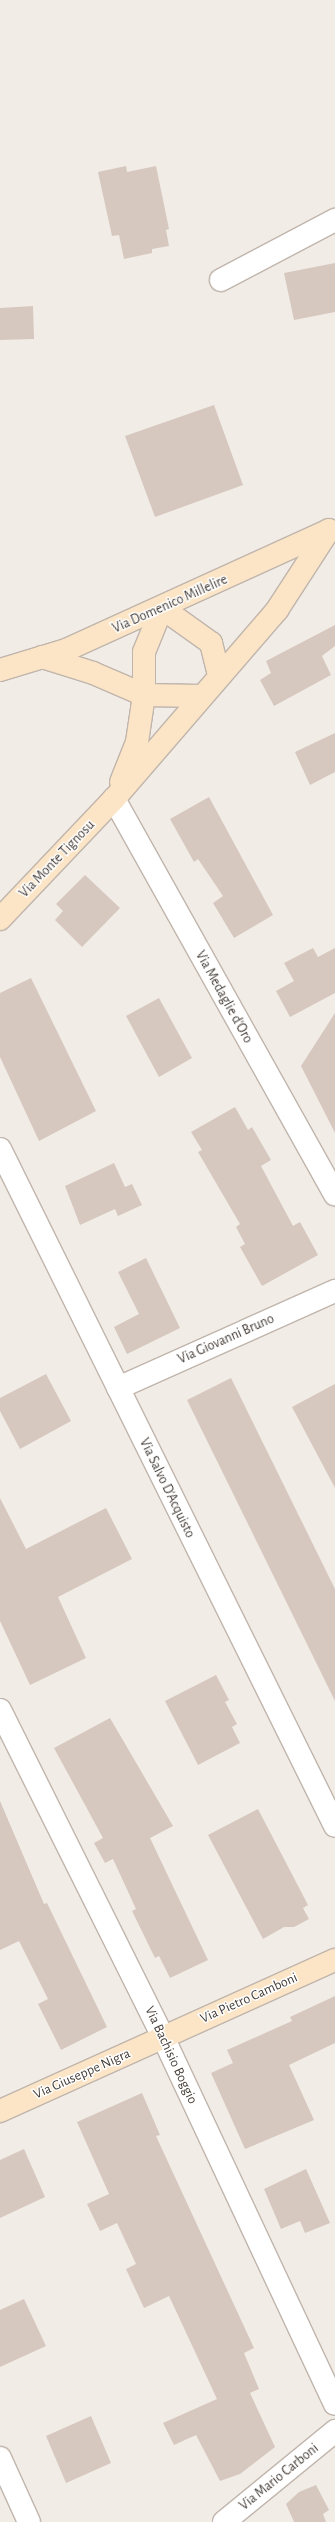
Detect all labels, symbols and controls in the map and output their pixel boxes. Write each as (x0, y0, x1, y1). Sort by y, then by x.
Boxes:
street label: Via Domenico Millelire (110, 571, 230, 637)
street label: Via Monte Tignosu (16, 817, 98, 901)
street label: Via Medaglie d'Oro (192, 948, 256, 1046)
street label: Via Giovanni Bruno (175, 1310, 277, 1368)
street label: Via Salvo D'Acquisto (136, 1435, 198, 1541)
street label: Via Pietro Camboni (198, 1969, 300, 2027)
street label: Via Bachisio Boggio (141, 2003, 201, 2107)
street label: Via Giuseppe Nigra (31, 2045, 133, 2103)
street label: Via Mario Carboni (236, 2440, 322, 2514)

